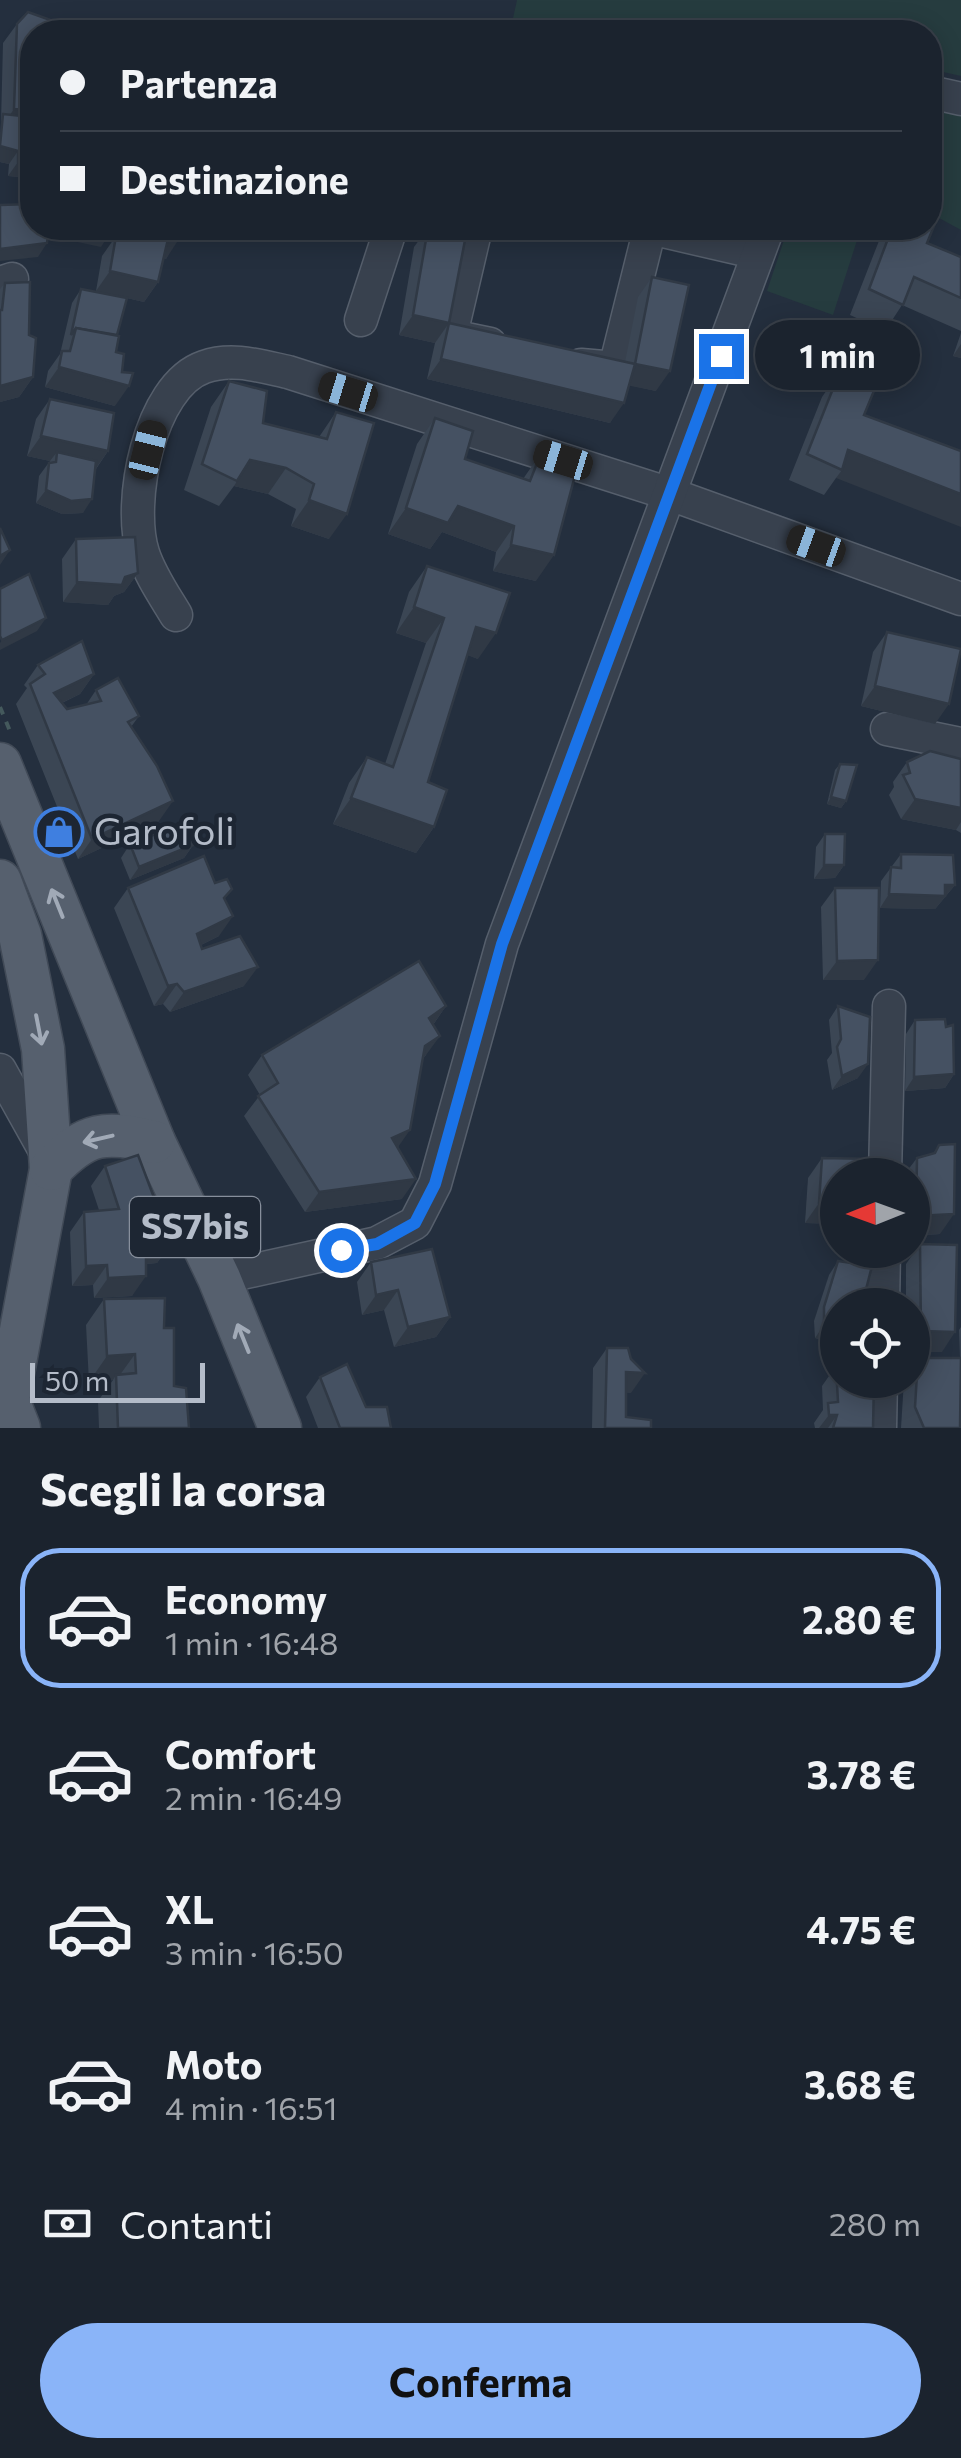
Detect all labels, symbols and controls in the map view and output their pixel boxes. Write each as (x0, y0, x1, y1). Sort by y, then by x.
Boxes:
text: Partenza (120, 59, 278, 106)
text: Destinazione (120, 155, 349, 202)
callout: 1 min (756, 321, 921, 391)
route end (699, 334, 744, 379)
text: 1 min (800, 335, 875, 375)
car (315, 369, 381, 415)
car (126, 417, 170, 483)
car (530, 437, 596, 483)
car (783, 522, 849, 570)
shop icon: Garofoli (33, 806, 85, 858)
place label: Garofoli (94, 806, 235, 853)
one-way arrow (47, 888, 65, 919)
one-way arrow (30, 1013, 49, 1046)
one-way arrow (83, 1130, 115, 1149)
north arrow (820, 1158, 930, 1268)
map controls (820, 1158, 930, 1398)
road number: SS7bis (130, 1197, 260, 1257)
route start (319, 1228, 364, 1273)
button: locate (820, 1288, 930, 1398)
one-way arrow (233, 1323, 251, 1354)
scale bar (30, 1358, 205, 1402)
text: 50 m (45, 1363, 109, 1397)
text: Scegli la corsa (40, 1460, 327, 1515)
icon: car (45, 1573, 135, 1663)
text: Economy (165, 1575, 327, 1622)
text: 2.80 € (802, 1595, 916, 1642)
text: 1 min · 16:48 (165, 1622, 338, 1662)
icon: car (45, 1728, 135, 1818)
text: Comfort (165, 1730, 316, 1777)
text: 3.78 € (807, 1750, 916, 1797)
text: 2 min · 16:49 (165, 1777, 342, 1817)
icon: car (45, 1883, 135, 1973)
text: XL (165, 1885, 214, 1932)
text: 4.75 € (806, 1905, 916, 1952)
text: 3 min · 16:50 (165, 1932, 344, 1972)
icon: car (45, 2038, 135, 2128)
text: Moto (165, 2040, 263, 2087)
text: 3.68 € (804, 2060, 916, 2107)
text: 4 min · 16:51 (165, 2087, 337, 2127)
icon: cash (40, 2196, 95, 2251)
text: Contanti (120, 2200, 273, 2247)
text: 280 m (829, 2203, 921, 2243)
button: Conferma (40, 2323, 921, 2438)

